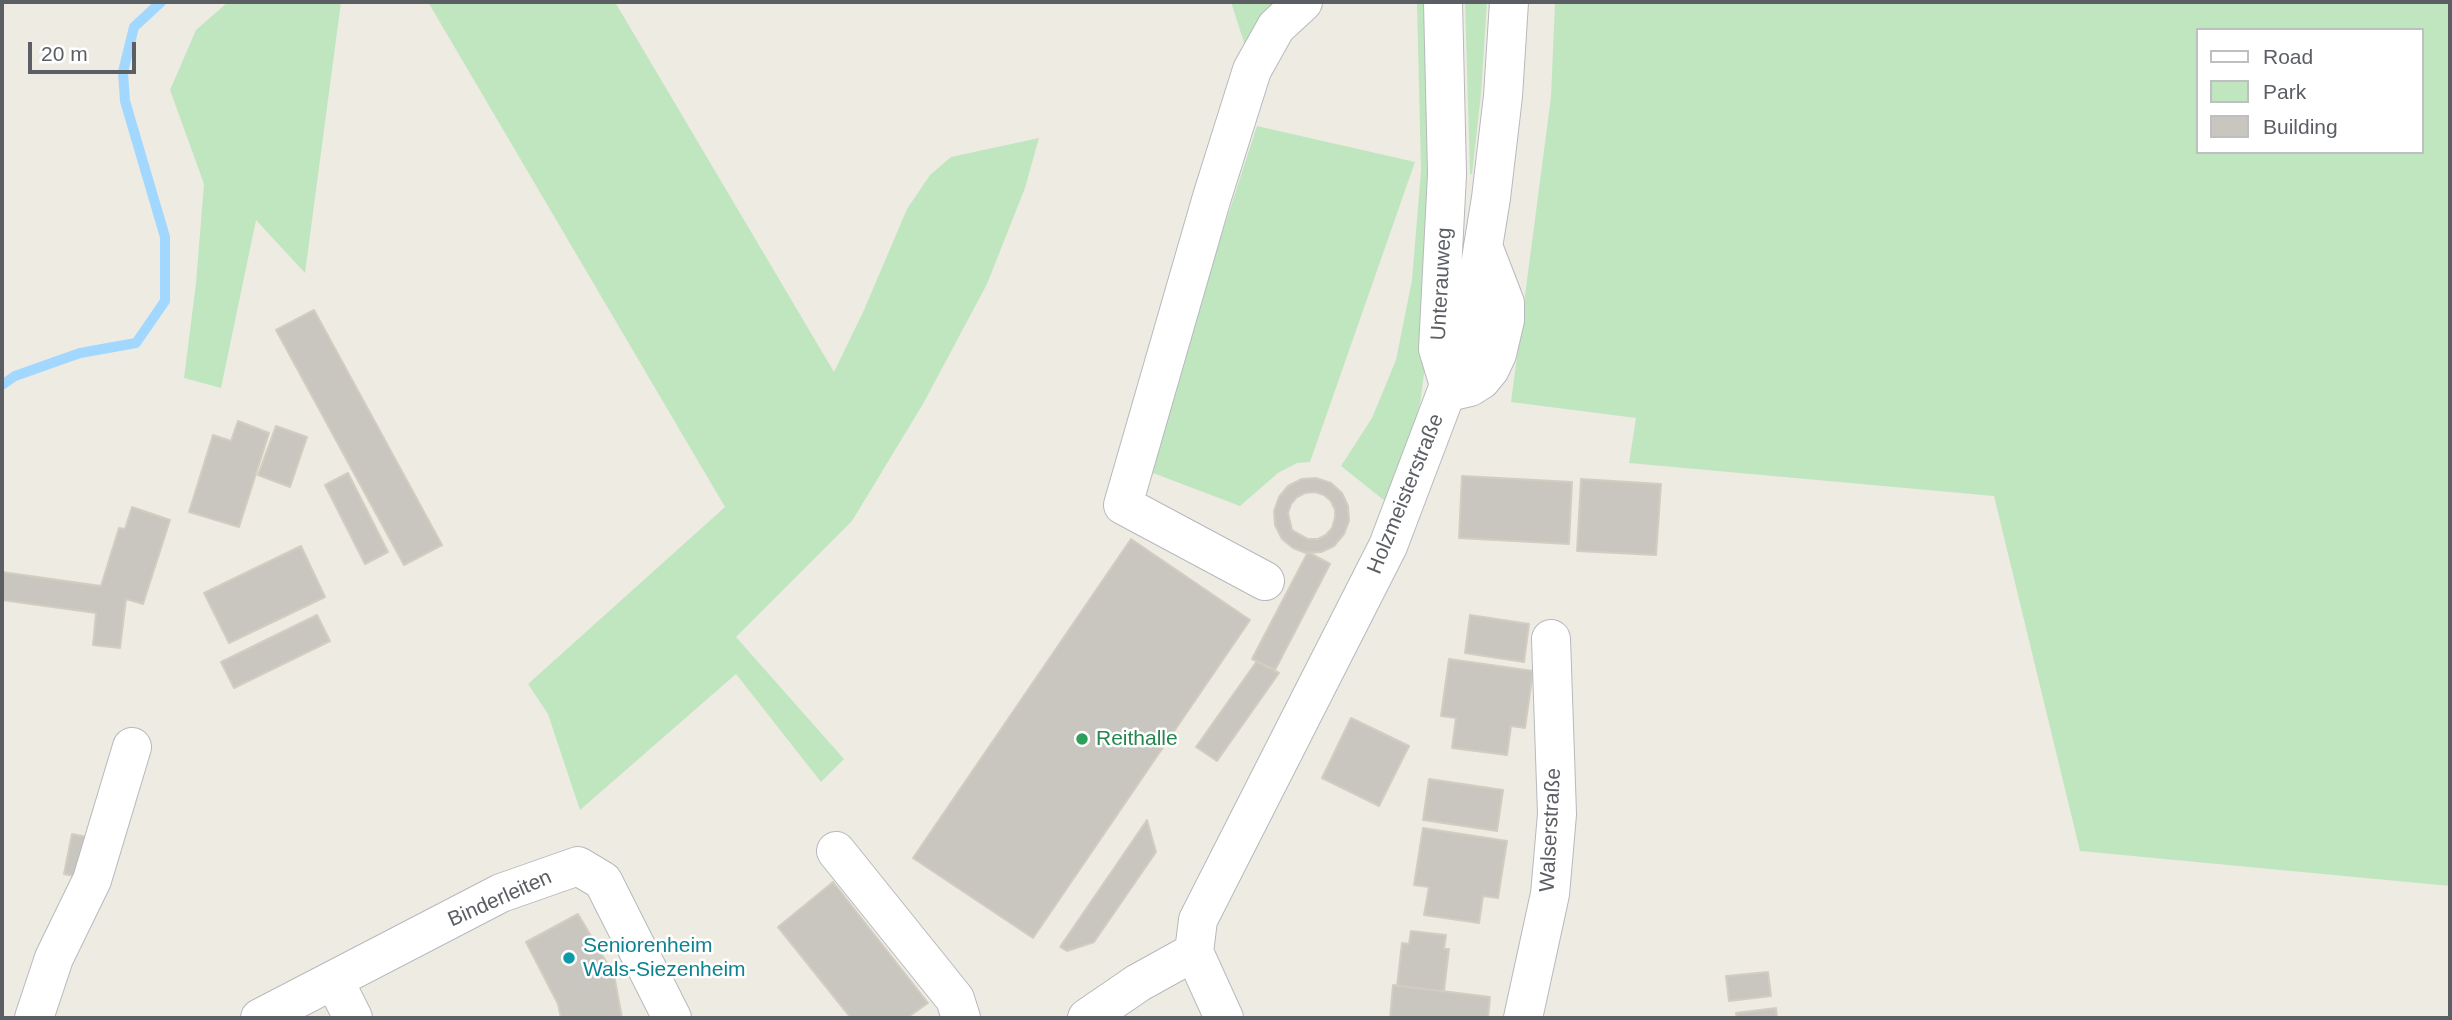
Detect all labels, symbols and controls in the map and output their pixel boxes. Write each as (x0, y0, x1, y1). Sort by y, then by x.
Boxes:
scale bar (32, 28, 140, 72)
legend (2196, 28, 2424, 154)
text: 20 m (41, 42, 88, 65)
text: Road (2263, 45, 2313, 68)
text: Park (2263, 80, 2306, 103)
text: Building (2263, 115, 2338, 138)
street label: Unterauweg (1426, 227, 1458, 341)
street label: Holzmeisterstraße (1362, 410, 1450, 578)
place label: Reithalle (1096, 726, 1178, 752)
marker: Reithalle (1074, 731, 1090, 747)
street label: Walserstraße (1535, 767, 1567, 893)
street label: Binderleiten (444, 865, 556, 933)
place label: Seniorenheim Wals-Siezenheim (583, 933, 746, 983)
marker: Seniorenheim Wals-Siezenheim (561, 950, 577, 966)

